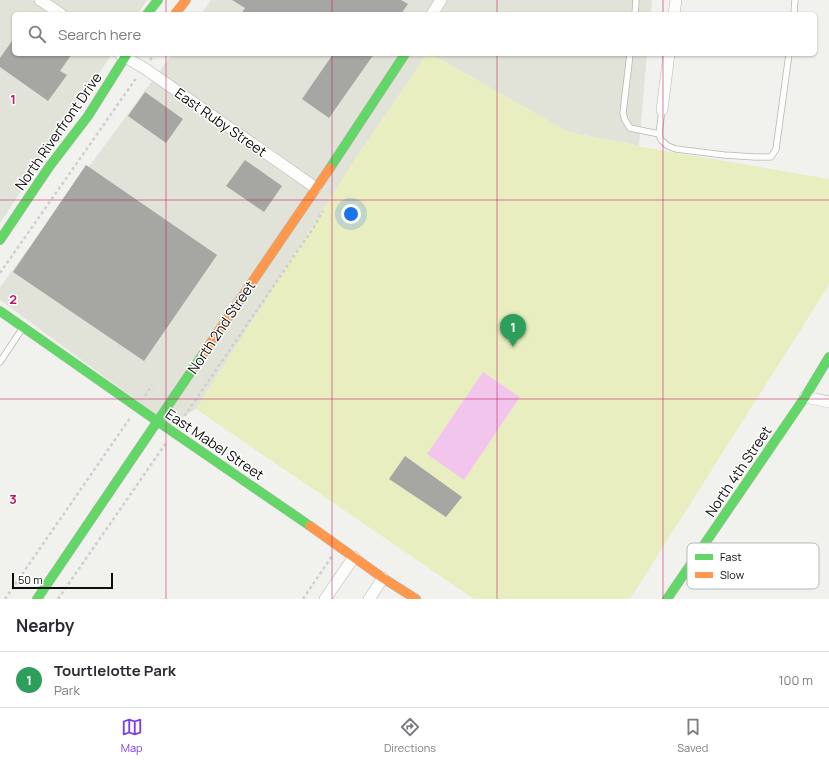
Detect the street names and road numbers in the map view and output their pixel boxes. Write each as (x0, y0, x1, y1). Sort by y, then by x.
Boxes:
street label: North Riverfront Drive (10, 68, 106, 194)
street label: East Ruby Street (171, 83, 271, 161)
street label: North 2nd Street (183, 277, 259, 377)
street label: East Mabel Street (162, 404, 268, 484)
street label: North 4th Street (701, 422, 776, 520)

